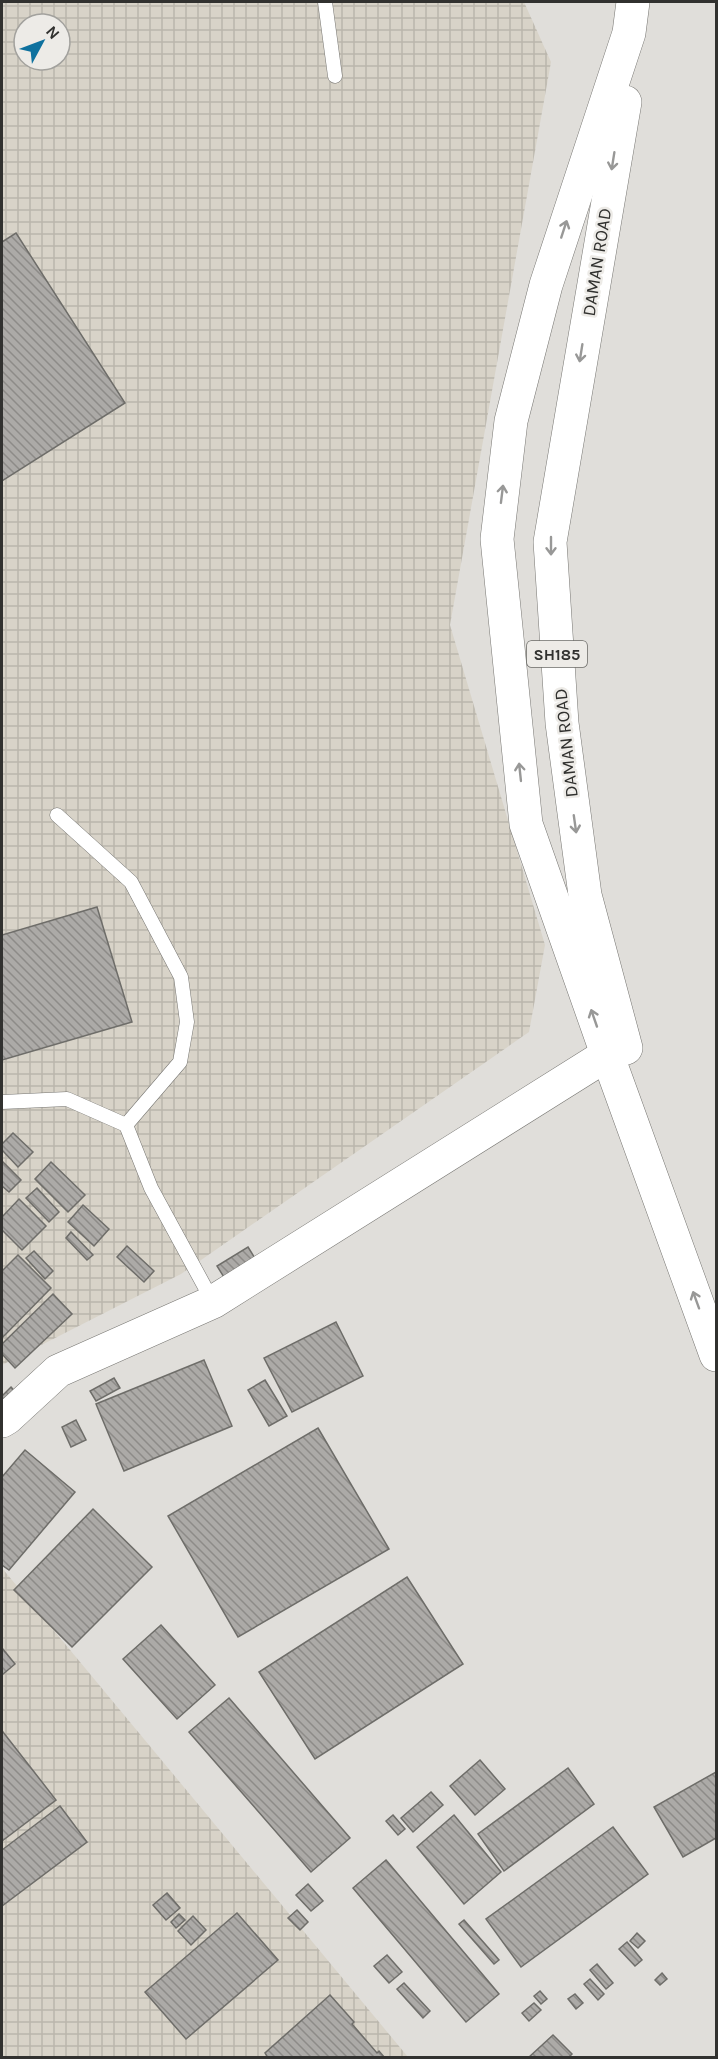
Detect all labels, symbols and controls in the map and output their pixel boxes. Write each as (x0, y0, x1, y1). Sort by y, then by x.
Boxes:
north arrow (12, 12, 72, 72)
text: N (42, 22, 64, 43)
one-way arrow (608, 151, 619, 170)
street label: DAMAN ROAD (578, 206, 616, 318)
one-way arrow (559, 220, 570, 239)
one-way arrow (576, 343, 587, 363)
one-way arrow (497, 485, 508, 505)
one-way arrow (545, 535, 557, 555)
road number: SH185 (527, 641, 587, 667)
street label: DAMAN ROAD (549, 688, 583, 798)
one-way arrow (514, 762, 525, 782)
one-way arrow (570, 813, 581, 833)
one-way arrow (587, 1009, 598, 1028)
one-way arrow (690, 1291, 701, 1310)

